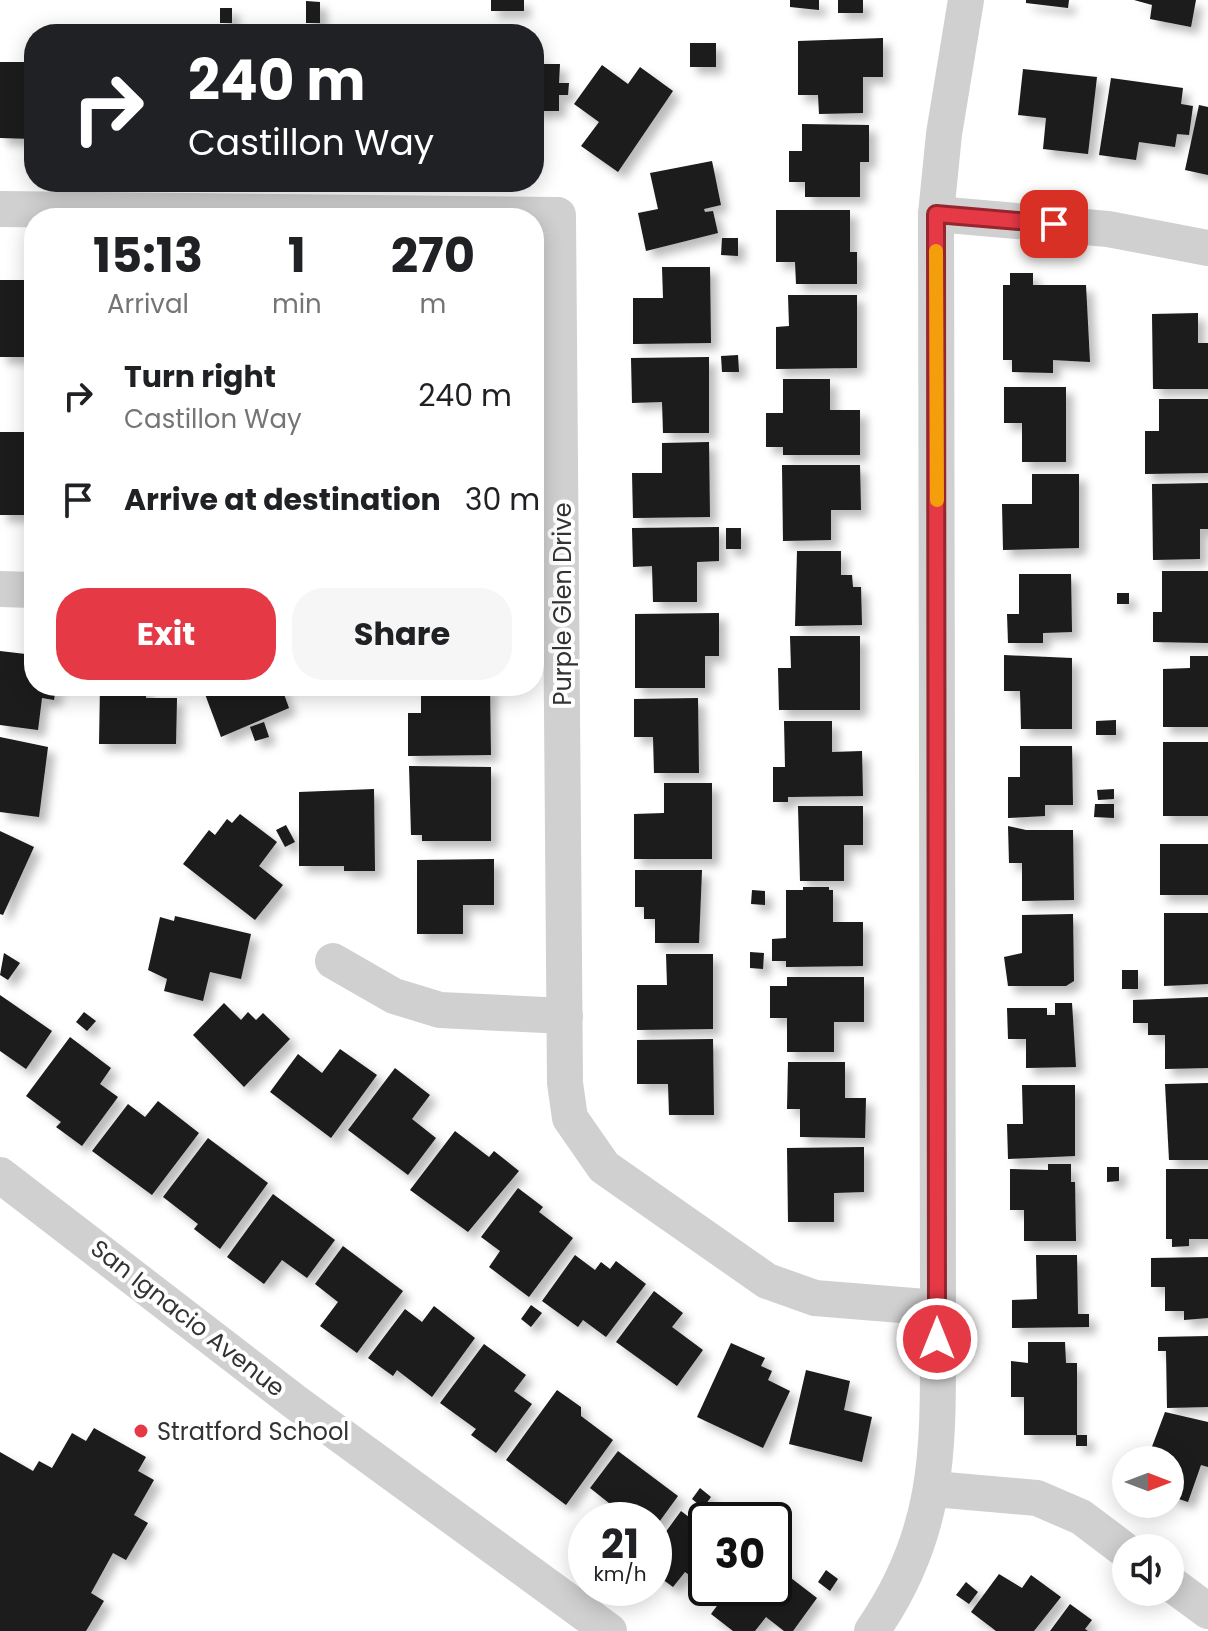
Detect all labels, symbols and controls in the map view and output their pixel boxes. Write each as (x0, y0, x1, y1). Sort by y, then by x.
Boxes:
text: 240 m (188, 41, 366, 120)
icon: right (56, 56, 160, 160)
text: Castillon Way (188, 117, 434, 168)
pin (1020, 190, 1088, 258)
icon: arrive (1032, 202, 1076, 246)
text: 15:13 (93, 222, 203, 289)
text: 1 (288, 222, 306, 289)
text: 270 (391, 222, 475, 289)
text: Arrival (107, 286, 189, 322)
text: min (272, 286, 322, 322)
text: m (419, 286, 446, 322)
text: Turn right (124, 355, 276, 398)
icon: right (56, 374, 100, 418)
text: 240 m (418, 374, 512, 417)
text: Castillon Way (124, 401, 302, 437)
icon: arrive (56, 478, 100, 522)
text: Arrive at destination (124, 478, 441, 521)
text: 30 m (465, 478, 540, 521)
street label: Purple Glen Drive (546, 502, 579, 706)
button: Exit (56, 588, 276, 680)
button: Share (292, 588, 512, 680)
street label: San Ignacio Avenue (84, 1232, 292, 1404)
position arrow (895, 1297, 979, 1381)
place label: Stratford School (157, 1415, 349, 1448)
marker: Stratford School (132, 1422, 150, 1440)
north arrow (1112, 1446, 1184, 1518)
map controls (1112, 1446, 1184, 1606)
speed limit sign: 30 (688, 1502, 792, 1606)
text: 21 (601, 1516, 639, 1572)
button: sound (1112, 1534, 1184, 1606)
text: km/h (593, 1560, 647, 1588)

